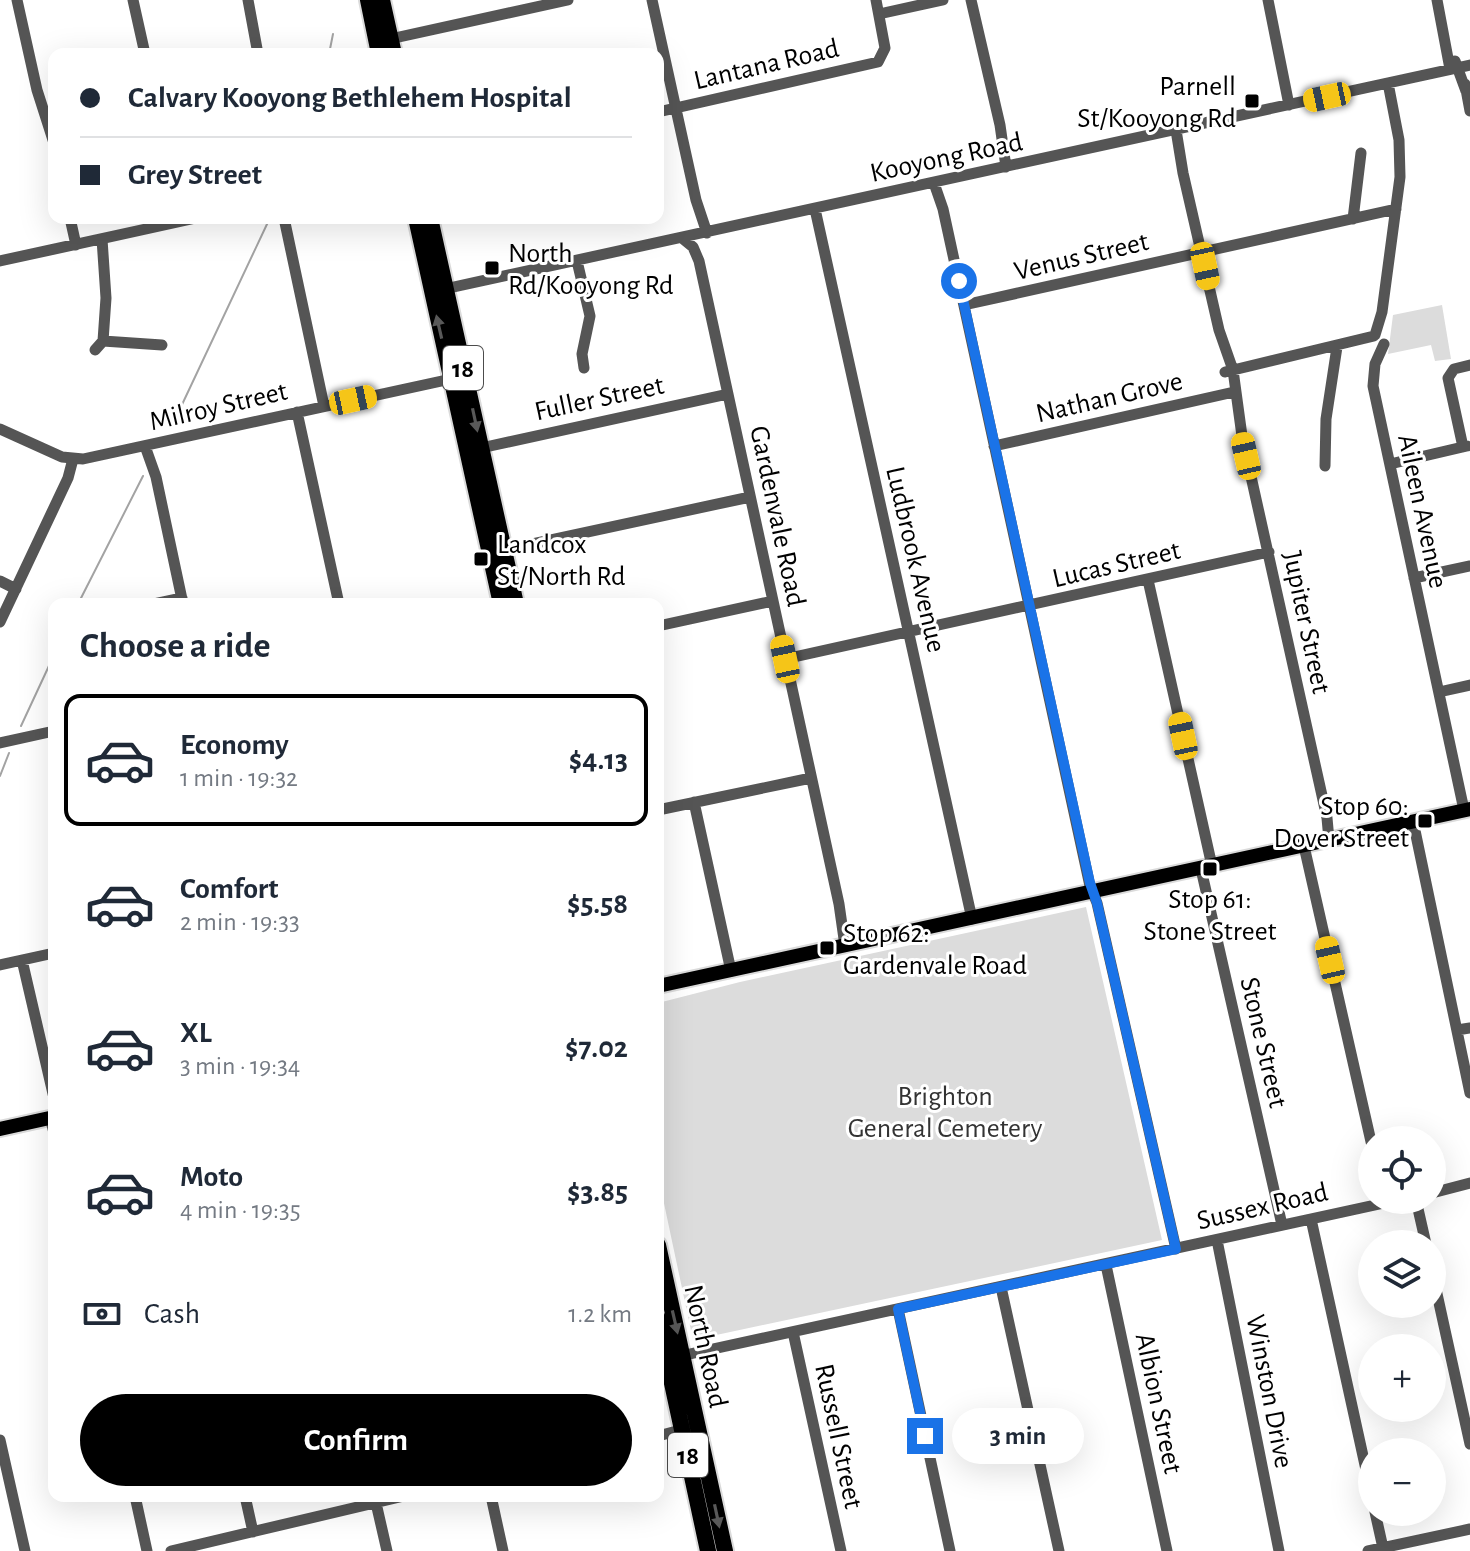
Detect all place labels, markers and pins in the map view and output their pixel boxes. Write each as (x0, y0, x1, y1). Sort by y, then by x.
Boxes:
place label: Parnell St/Kooyong Rd (1077, 73, 1236, 133)
marker: Parnell St/Kooyong Rd (1243, 92, 1261, 110)
place label: North Rd/Kooyong Rd (508, 240, 674, 300)
marker: North Rd/Kooyong Rd (483, 259, 501, 277)
place label: Landcox St/North Rd (497, 531, 625, 591)
marker: Landcox St/North Rd (472, 550, 490, 568)
place label: Stop 60: Dover Street (1274, 793, 1409, 853)
marker: Stop 60: Dover Street (1416, 812, 1434, 830)
marker: Stop 61: Stone Street (1201, 860, 1219, 878)
place label: Stop 61: Stone Street (1143, 886, 1277, 946)
place label: Stop 62: Gardenvale Road (843, 920, 1027, 980)
marker: Stop 62: Gardenvale Road (818, 939, 836, 957)

